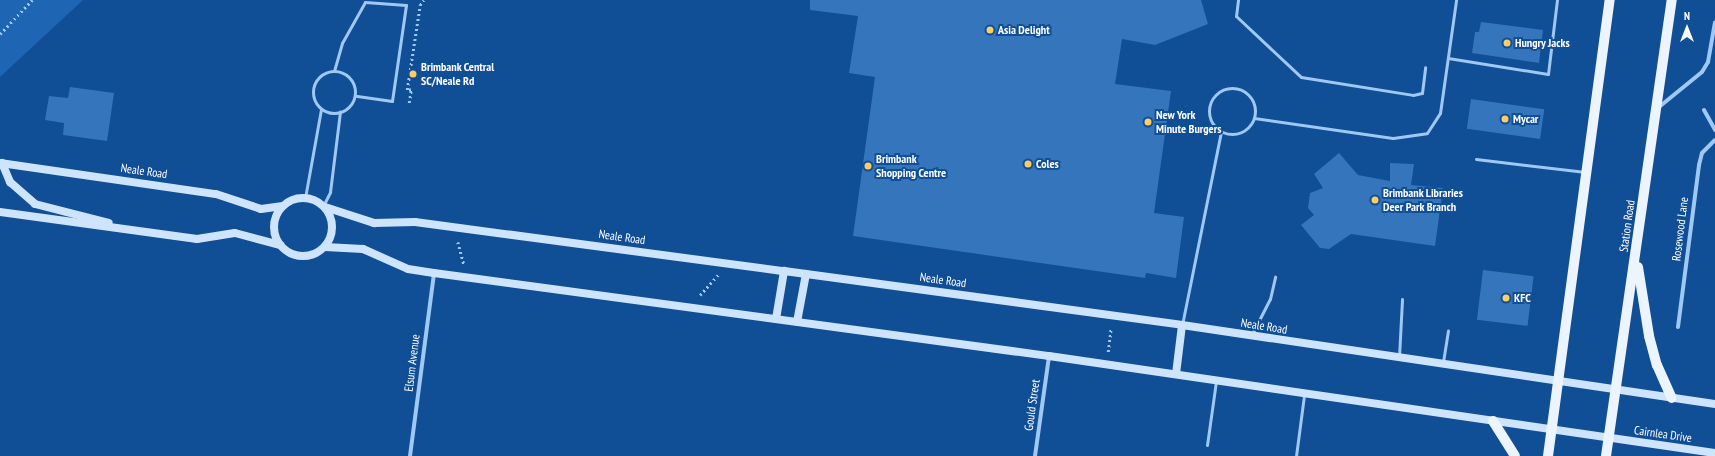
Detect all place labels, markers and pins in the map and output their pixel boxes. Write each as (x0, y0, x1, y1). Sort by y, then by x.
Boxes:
place label: Asia Delight (998, 23, 1050, 37)
marker: Asia Delight (985, 25, 995, 35)
place label: Hungry Jacks (1515, 36, 1570, 50)
marker: Hungry Jacks (1502, 38, 1512, 48)
place label: Brimbank Central SC/Neale Rd (421, 60, 495, 88)
marker: Brimbank Central SC/Neale Rd (408, 69, 418, 79)
place label: New York Minute Burgers (1156, 108, 1221, 136)
place label: Mycar (1513, 112, 1538, 126)
marker: Mycar (1500, 114, 1510, 124)
marker: New York Minute Burgers (1143, 117, 1153, 127)
place label: Brimbank Shopping Centre (876, 152, 946, 180)
place label: Coles (1036, 157, 1059, 171)
marker: Coles (1023, 159, 1033, 169)
marker: Brimbank Shopping Centre (863, 161, 873, 171)
place label: Brimbank Libraries Deer Park Branch (1383, 186, 1463, 214)
marker: Brimbank Libraries Deer Park Branch (1370, 195, 1380, 205)
place label: KFC (1514, 291, 1531, 305)
marker: KFC (1501, 293, 1511, 303)

